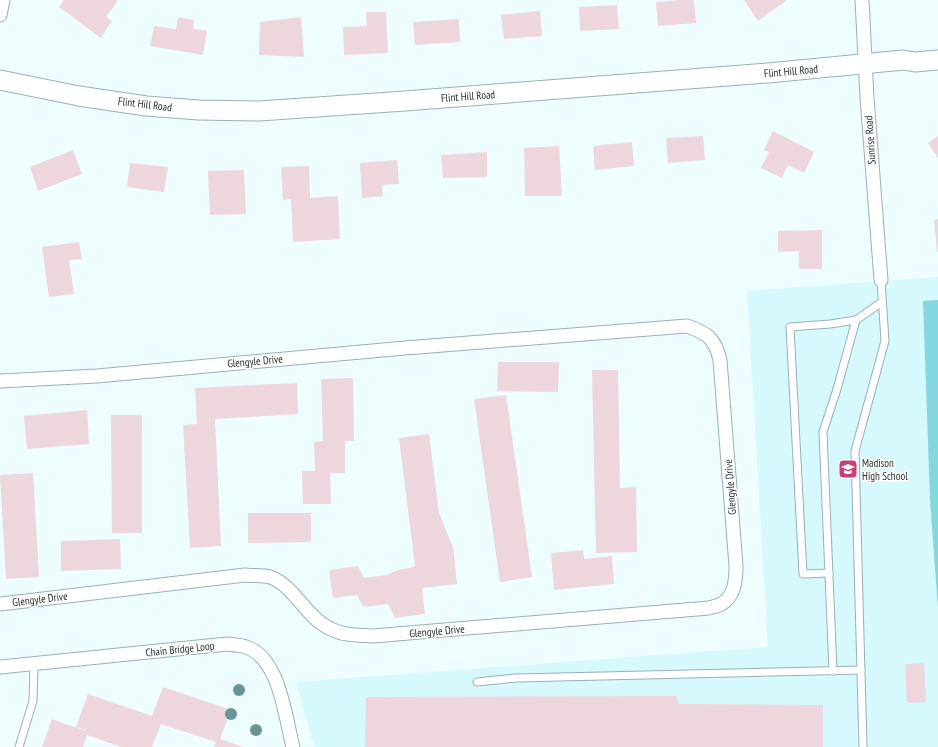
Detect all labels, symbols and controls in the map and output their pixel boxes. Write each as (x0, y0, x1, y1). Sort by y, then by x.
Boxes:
street label: Flint Hill Road (763, 62, 819, 80)
street label: Flint Hill Road (440, 87, 496, 105)
street label: Flint Hill Road (117, 94, 173, 114)
street label: Sunrise Road (861, 115, 879, 165)
street label: Glengyle Drive (227, 352, 284, 370)
place label: Madison High School (862, 456, 908, 483)
street label: Glengyle Drive (721, 458, 739, 515)
school or university icon: Madison High School (837, 458, 859, 480)
street label: Glengyle Drive (12, 589, 69, 609)
street label: Glengyle Drive (409, 622, 466, 640)
street label: Chain Bridge Loop (145, 638, 215, 660)

